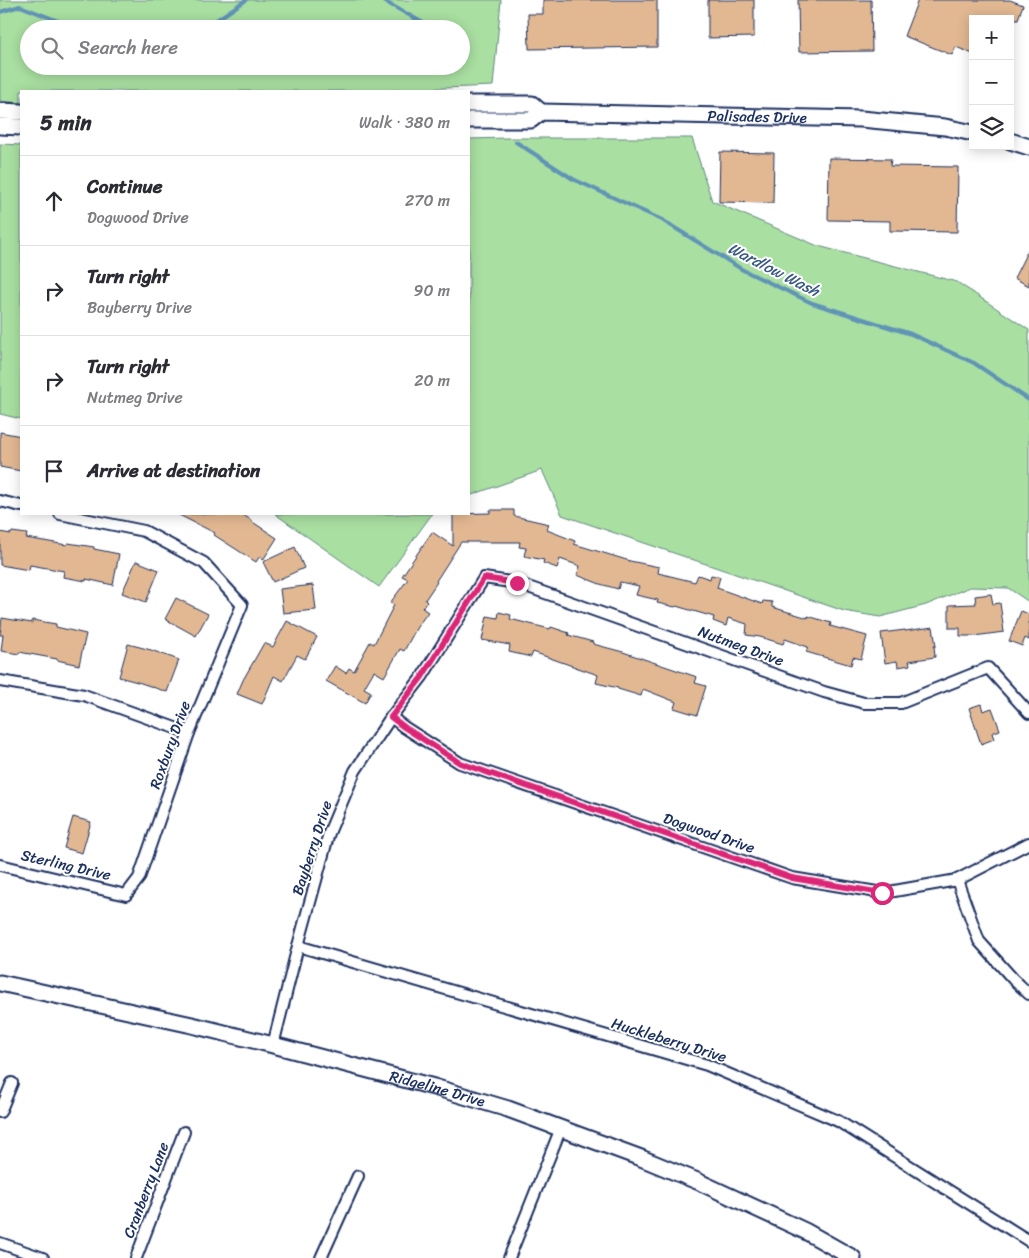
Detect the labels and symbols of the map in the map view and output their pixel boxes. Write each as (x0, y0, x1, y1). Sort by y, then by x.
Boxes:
street label: Palisades Drive (707, 103, 807, 131)
water label: Wardlow Wash (723, 234, 826, 306)
route end (506, 572, 529, 595)
street label: Nutmeg Drive (694, 618, 788, 674)
street label: Roxbury Drive (142, 697, 198, 793)
street label: Bayberry Drive (284, 797, 340, 899)
street label: Dogwood Drive (660, 805, 759, 861)
street label: Sterling Drive (18, 842, 114, 888)
route start (871, 882, 894, 905)
street label: Huckleberry Drive (608, 1010, 730, 1070)
street label: Ridgeline Drive (387, 1063, 488, 1114)
street label: Cranberry Lane (116, 1138, 176, 1242)

